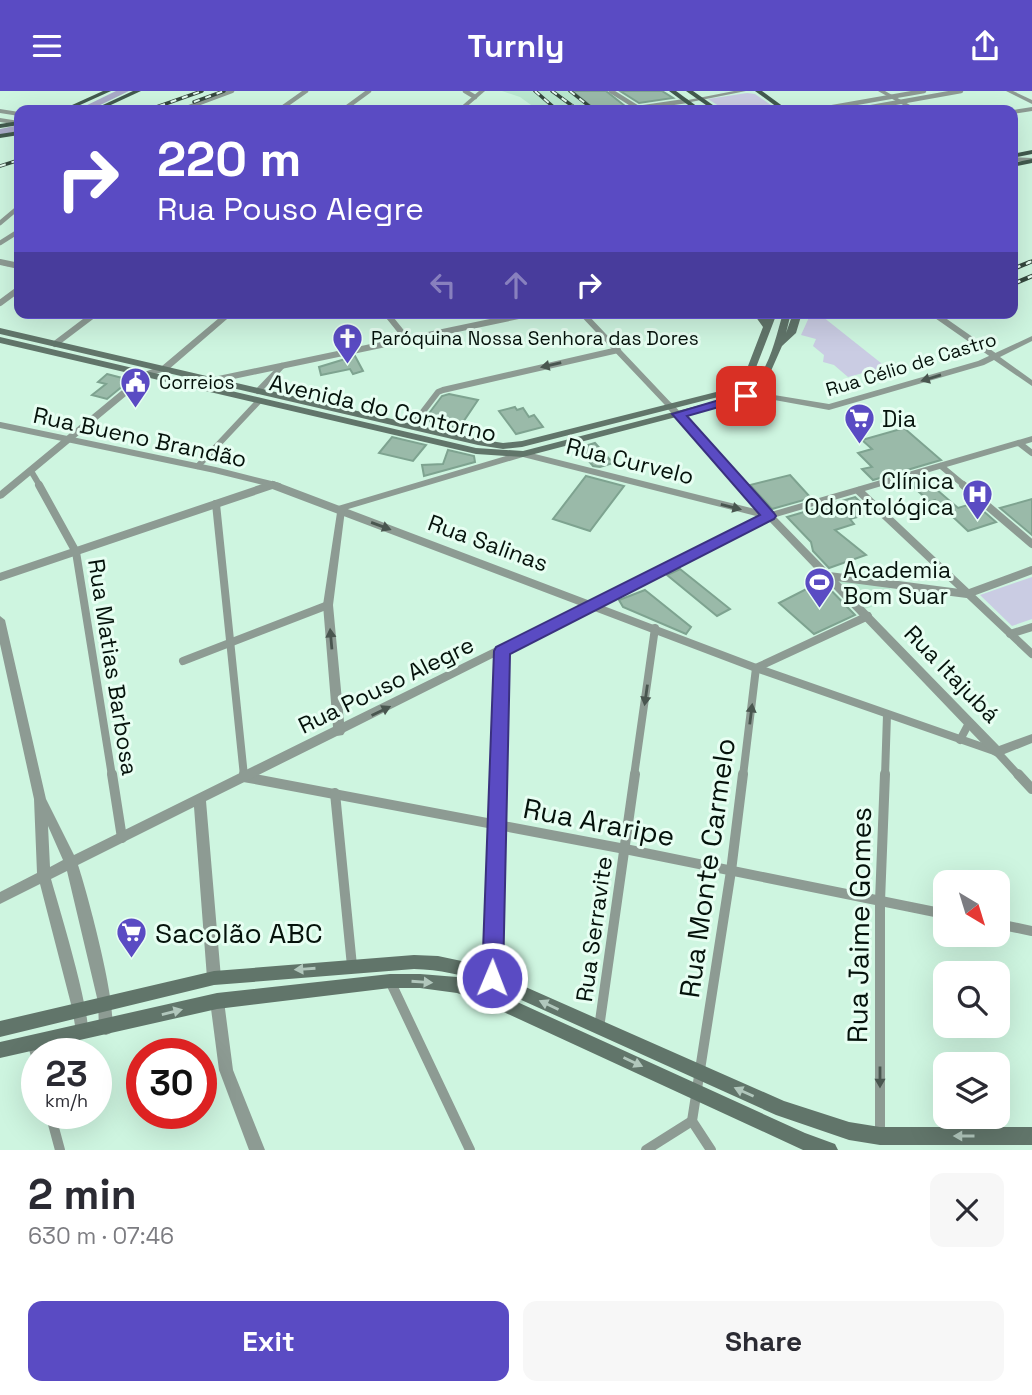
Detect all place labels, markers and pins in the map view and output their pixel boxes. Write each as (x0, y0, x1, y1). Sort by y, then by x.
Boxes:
church icon: Paróquina Nossa Senhora das Dores (331, 321, 365, 365)
place label: Paróquina Nossa Senhora das Dores (371, 326, 699, 351)
public building icon: Correios (119, 365, 153, 409)
pin (716, 366, 776, 426)
place label: Correios (159, 370, 235, 395)
supermarket icon: Dia (842, 402, 876, 446)
place label: Dia (882, 404, 916, 434)
place label: Clínica Odontológica (804, 466, 954, 522)
hospital icon: Clínica Odontológica (960, 477, 994, 521)
place label: Academia Bom Suar (843, 555, 951, 611)
sports icon: Academia Bom Suar (803, 566, 837, 610)
place label: Sacolão ABC (155, 915, 323, 951)
supermarket icon: Sacolão ABC (115, 916, 149, 960)

